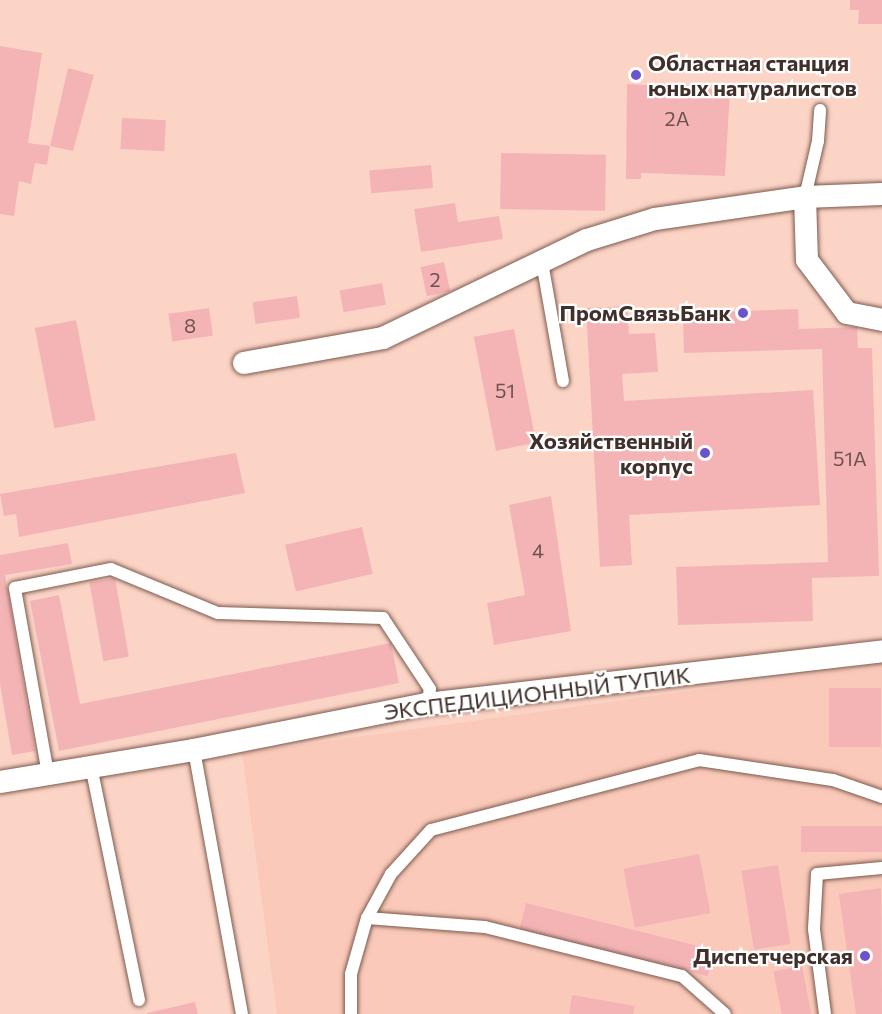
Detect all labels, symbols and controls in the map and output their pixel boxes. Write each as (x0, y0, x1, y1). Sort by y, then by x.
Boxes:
place label: Областная станция юных натуралистов (648, 49, 857, 100)
marker: Областная станция юных натуралистов (629, 68, 643, 82)
house number: 2А (665, 106, 689, 130)
house number: 2 (429, 267, 441, 291)
place label: ПромСвязьБанк (559, 300, 731, 326)
marker: ПромСвязьБанк (736, 306, 750, 320)
house number: 8 (184, 313, 196, 337)
house number: 51 (495, 378, 515, 402)
place label: Хозяйственный корпус (529, 427, 693, 478)
marker: Хозяйственный корпус (698, 446, 712, 460)
house number: 51А (833, 446, 867, 470)
house number: 4 (532, 538, 544, 562)
street label: ЭКСПЕДИЦИОННЫЙ ТУПИК (382, 661, 692, 725)
place label: Диспетчерская (693, 943, 853, 969)
marker: Диспетчерская (858, 949, 872, 963)

